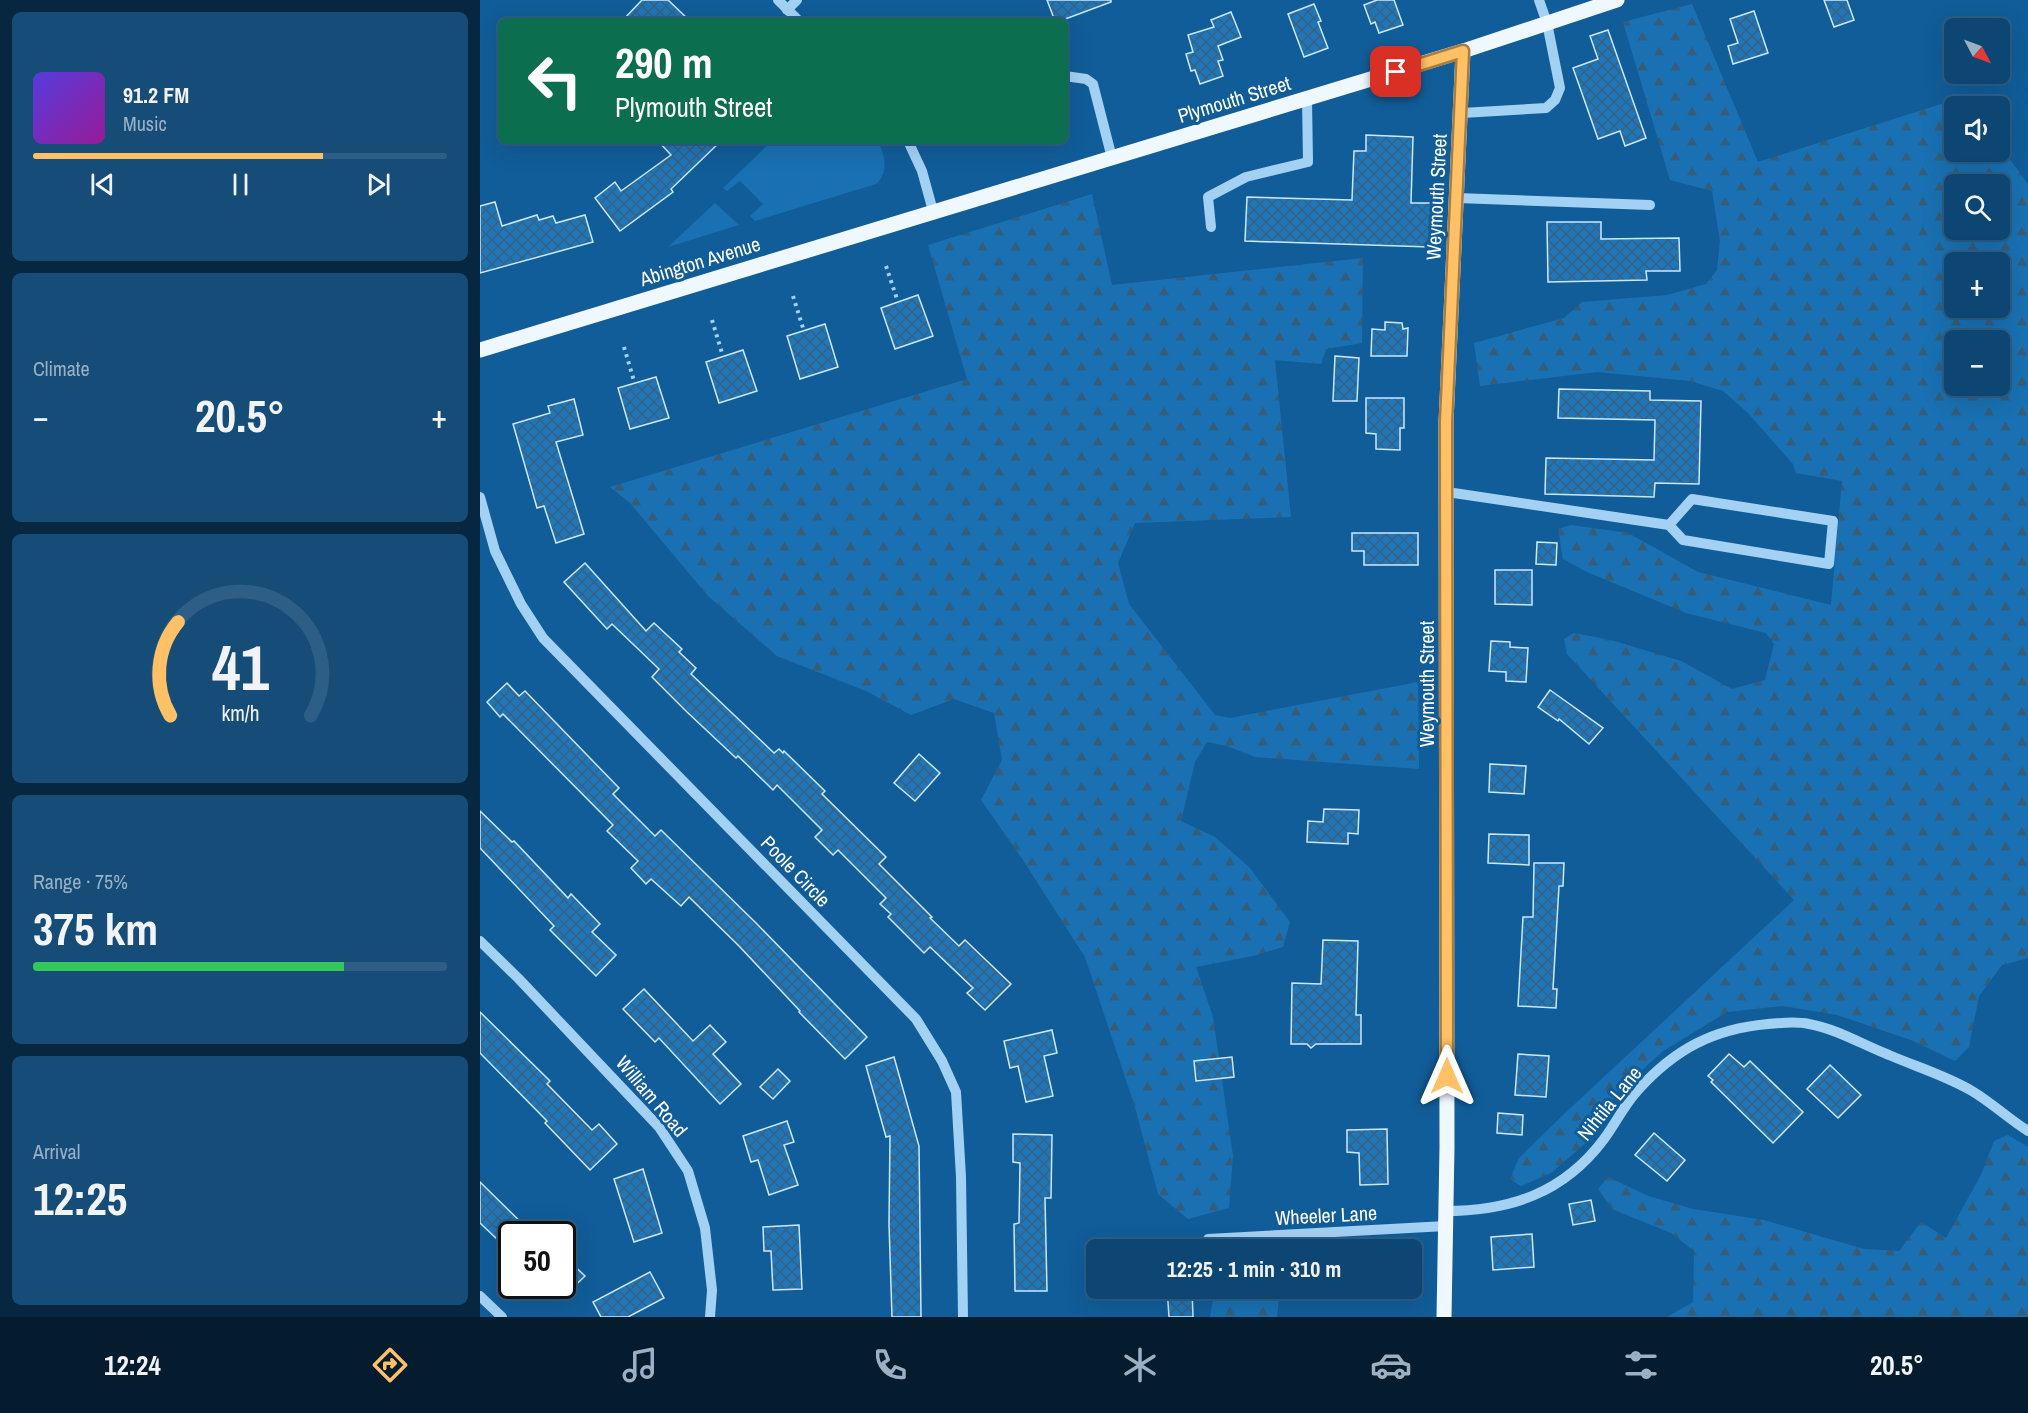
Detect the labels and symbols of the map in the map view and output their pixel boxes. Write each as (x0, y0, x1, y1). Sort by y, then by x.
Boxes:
north arrow (1944, 18, 2010, 84)
pin (1370, 46, 1421, 97)
street label: Plymouth Street (1174, 69, 1294, 129)
street label: Weymouth Street (1419, 133, 1453, 261)
street label: Abington Avenue (635, 230, 764, 292)
street label: Weymouth Street (1413, 620, 1440, 747)
street label: Poole Circle (755, 829, 837, 913)
position arrow (1415, 1044, 1479, 1108)
street label: William Road (610, 1050, 694, 1142)
street label: Nihtila Lane (1571, 1060, 1647, 1146)
street label: Wheeler Lane (1274, 1199, 1378, 1231)
speed limit sign: 50 (498, 1221, 576, 1299)

